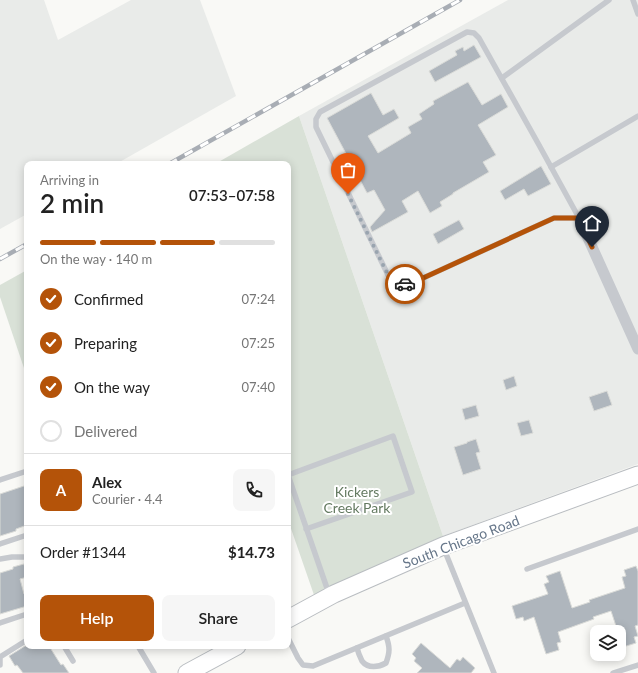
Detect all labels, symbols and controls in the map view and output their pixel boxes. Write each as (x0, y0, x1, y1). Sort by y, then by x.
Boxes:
pin (331, 153, 365, 194)
icon: bag (337, 159, 359, 181)
text: Arriving in (40, 172, 99, 188)
text: 07:53–07:58 (189, 186, 275, 204)
text: 2 min (40, 187, 104, 219)
pin (575, 206, 609, 247)
icon: home (581, 212, 603, 234)
text: On the way · 140 m (40, 251, 152, 267)
courier (385, 264, 425, 304)
icon: car (394, 273, 416, 295)
icon: check (40, 288, 62, 310)
text: Confirmed (74, 290, 143, 308)
text: 07:24 (242, 291, 275, 307)
icon: check (40, 332, 62, 354)
text: Preparing (74, 334, 137, 352)
text: 07:25 (242, 335, 275, 351)
icon: check (40, 376, 62, 398)
text: On the way (74, 378, 150, 396)
text: 07:40 (242, 379, 275, 395)
text: Delivered (74, 422, 137, 440)
button: phone (233, 469, 275, 511)
text: Alex (92, 473, 122, 491)
text: A (56, 481, 66, 499)
park label: Kickers Creek Park (324, 483, 391, 516)
text: Courier · 4.4 (92, 491, 163, 507)
street label: South Chicago Road (400, 511, 522, 572)
text: Order #1344 (40, 543, 126, 561)
text: $14.73 (228, 543, 275, 561)
button: Help (40, 595, 154, 641)
button: Share (162, 595, 275, 641)
map controls (590, 625, 626, 661)
button: layers (590, 625, 626, 661)

